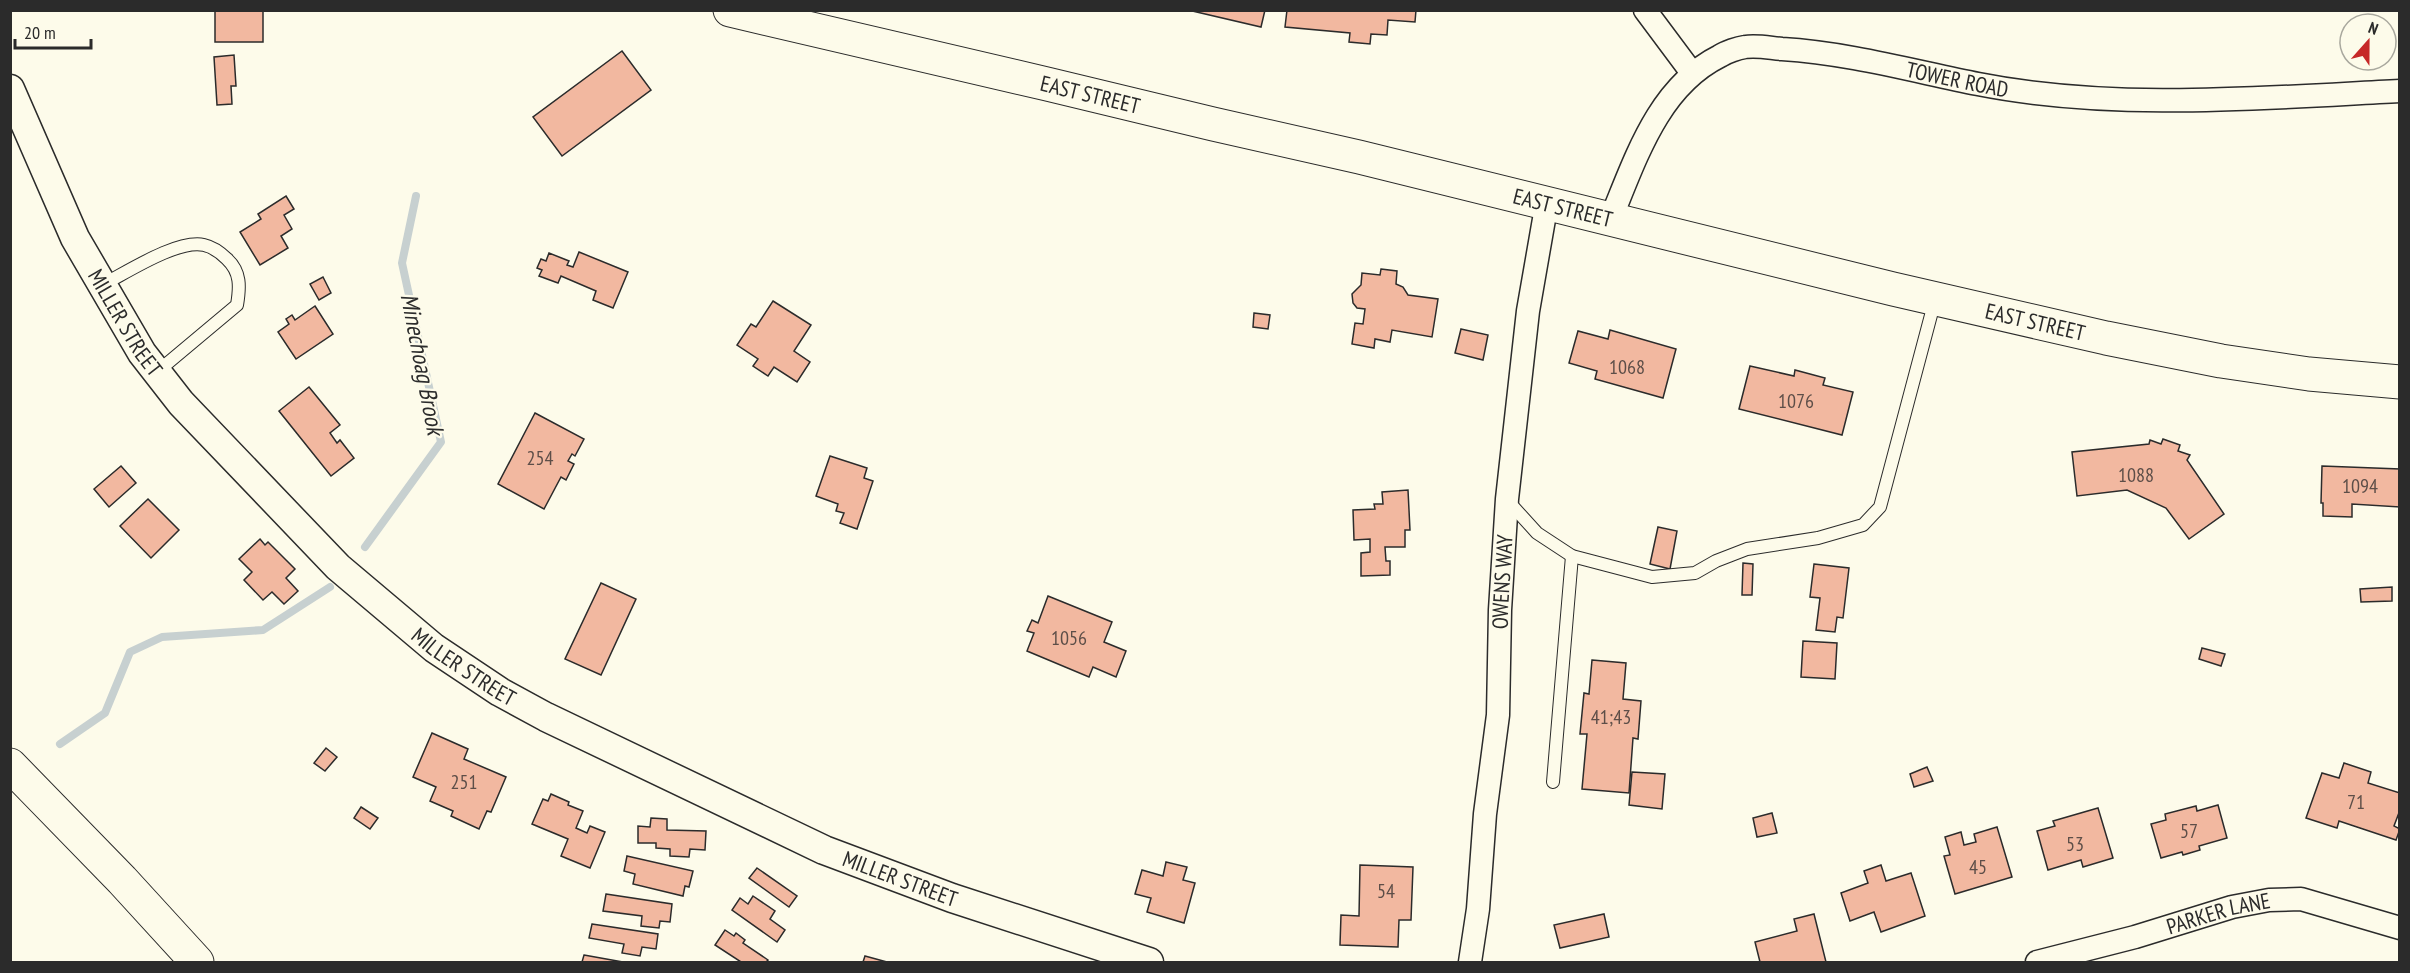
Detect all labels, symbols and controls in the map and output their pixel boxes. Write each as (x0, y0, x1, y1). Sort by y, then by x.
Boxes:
scale bar (15, 12, 92, 50)
north arrow (2338, 12, 2398, 72)
text: N (2366, 17, 2381, 39)
text: 20 m (24, 21, 56, 44)
street label: TOWER ROAD (1904, 55, 2011, 103)
street label: EAST STREET (1038, 69, 1143, 120)
street label: EAST STREET (1510, 182, 1616, 233)
street label: MILLER STREET (82, 264, 169, 382)
water label: Minechoag Brook (394, 291, 452, 440)
street label: EAST STREET (1983, 297, 2088, 347)
house number: 1068 (1609, 354, 1645, 380)
house number: 1076 (1778, 388, 1814, 414)
house number: 254 (527, 445, 554, 471)
house number: 1088 (2118, 462, 2154, 488)
house number: 1094 (2342, 473, 2378, 499)
street label: OWENS WAY (1486, 534, 1519, 629)
street label: MILLER STREET (406, 621, 521, 712)
house number: 1056 (1051, 625, 1087, 651)
house number: 41;43 (1591, 704, 1631, 730)
house number: 251 (451, 769, 478, 795)
house number: 71 (2347, 789, 2365, 815)
house number: 57 (2180, 818, 2198, 844)
house number: 53 (2066, 831, 2084, 857)
street label: MILLER STREET (839, 844, 961, 913)
house number: 45 (1969, 854, 1987, 880)
house number: 54 (1377, 878, 1395, 904)
street label: PARKER LANE (2163, 886, 2272, 940)

